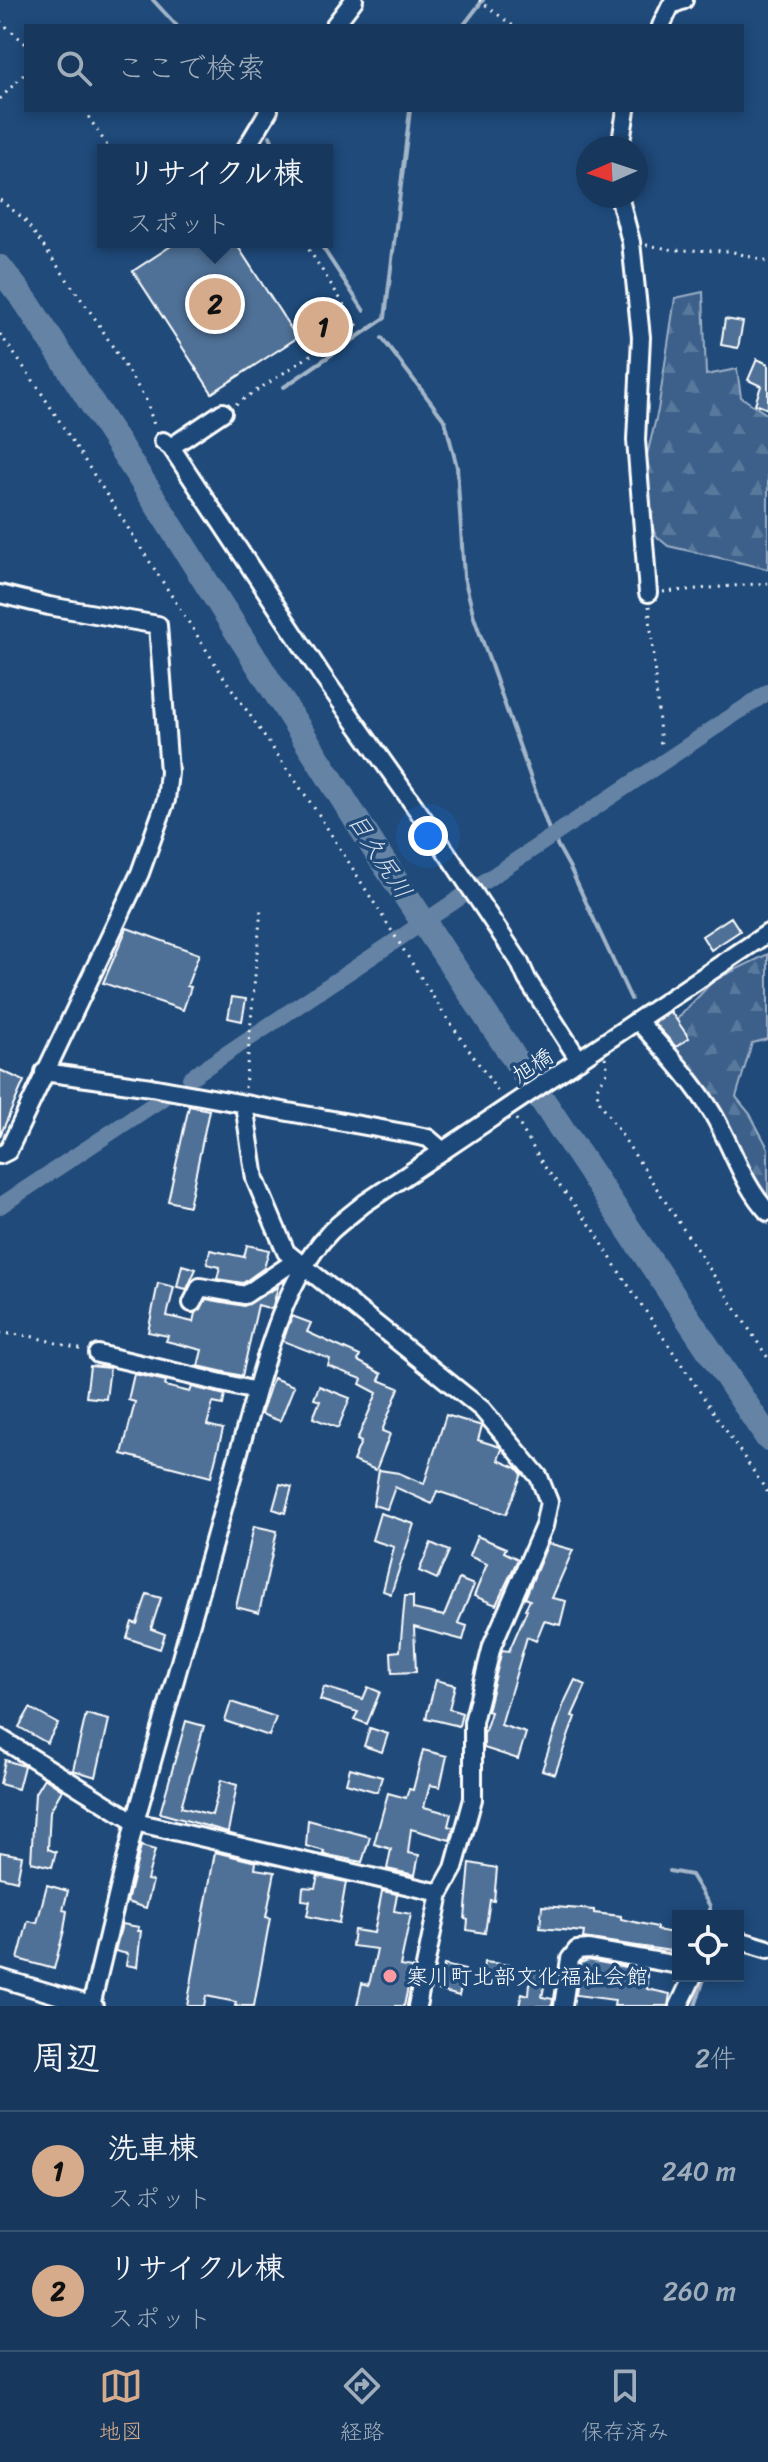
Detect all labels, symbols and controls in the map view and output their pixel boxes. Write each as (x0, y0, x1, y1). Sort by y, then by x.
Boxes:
search box (24, 24, 744, 112)
text: ここで検索 (116, 41, 266, 95)
icon: search (52, 46, 96, 90)
north arrow (576, 136, 648, 208)
popup (97, 144, 333, 248)
text: リサイクル棟 (127, 146, 303, 200)
text: スポット (127, 200, 231, 246)
pin: 2 (189, 274, 241, 334)
pin: 1 (297, 297, 349, 357)
water label: 目久尻川 (336, 804, 424, 908)
your location (408, 816, 448, 856)
street label: 旭橋 (503, 1037, 561, 1094)
map controls (672, 1910, 744, 1982)
button: locate (672, 1910, 744, 1982)
place label: 寒川町北部文化福祉会館 (406, 1957, 648, 1996)
marker: 寒川町北部文化福祉会館 (381, 1967, 399, 1985)
text: 周辺 (32, 2028, 100, 2088)
text: 2件 (695, 2035, 736, 2081)
text: 洗車棟 (108, 2121, 198, 2175)
text: 1 (52, 2148, 64, 2194)
text: 240 m (662, 2148, 736, 2194)
text: スポット (108, 2175, 212, 2221)
text: リサイクル棟 (108, 2241, 284, 2295)
text: 2 (50, 2268, 66, 2314)
text: 260 m (663, 2268, 736, 2314)
text: スポット (108, 2295, 212, 2341)
tab: 地図 (99, 2364, 143, 2451)
tab: 経路 (340, 2364, 384, 2451)
tab: 保存済み (581, 2364, 669, 2451)

